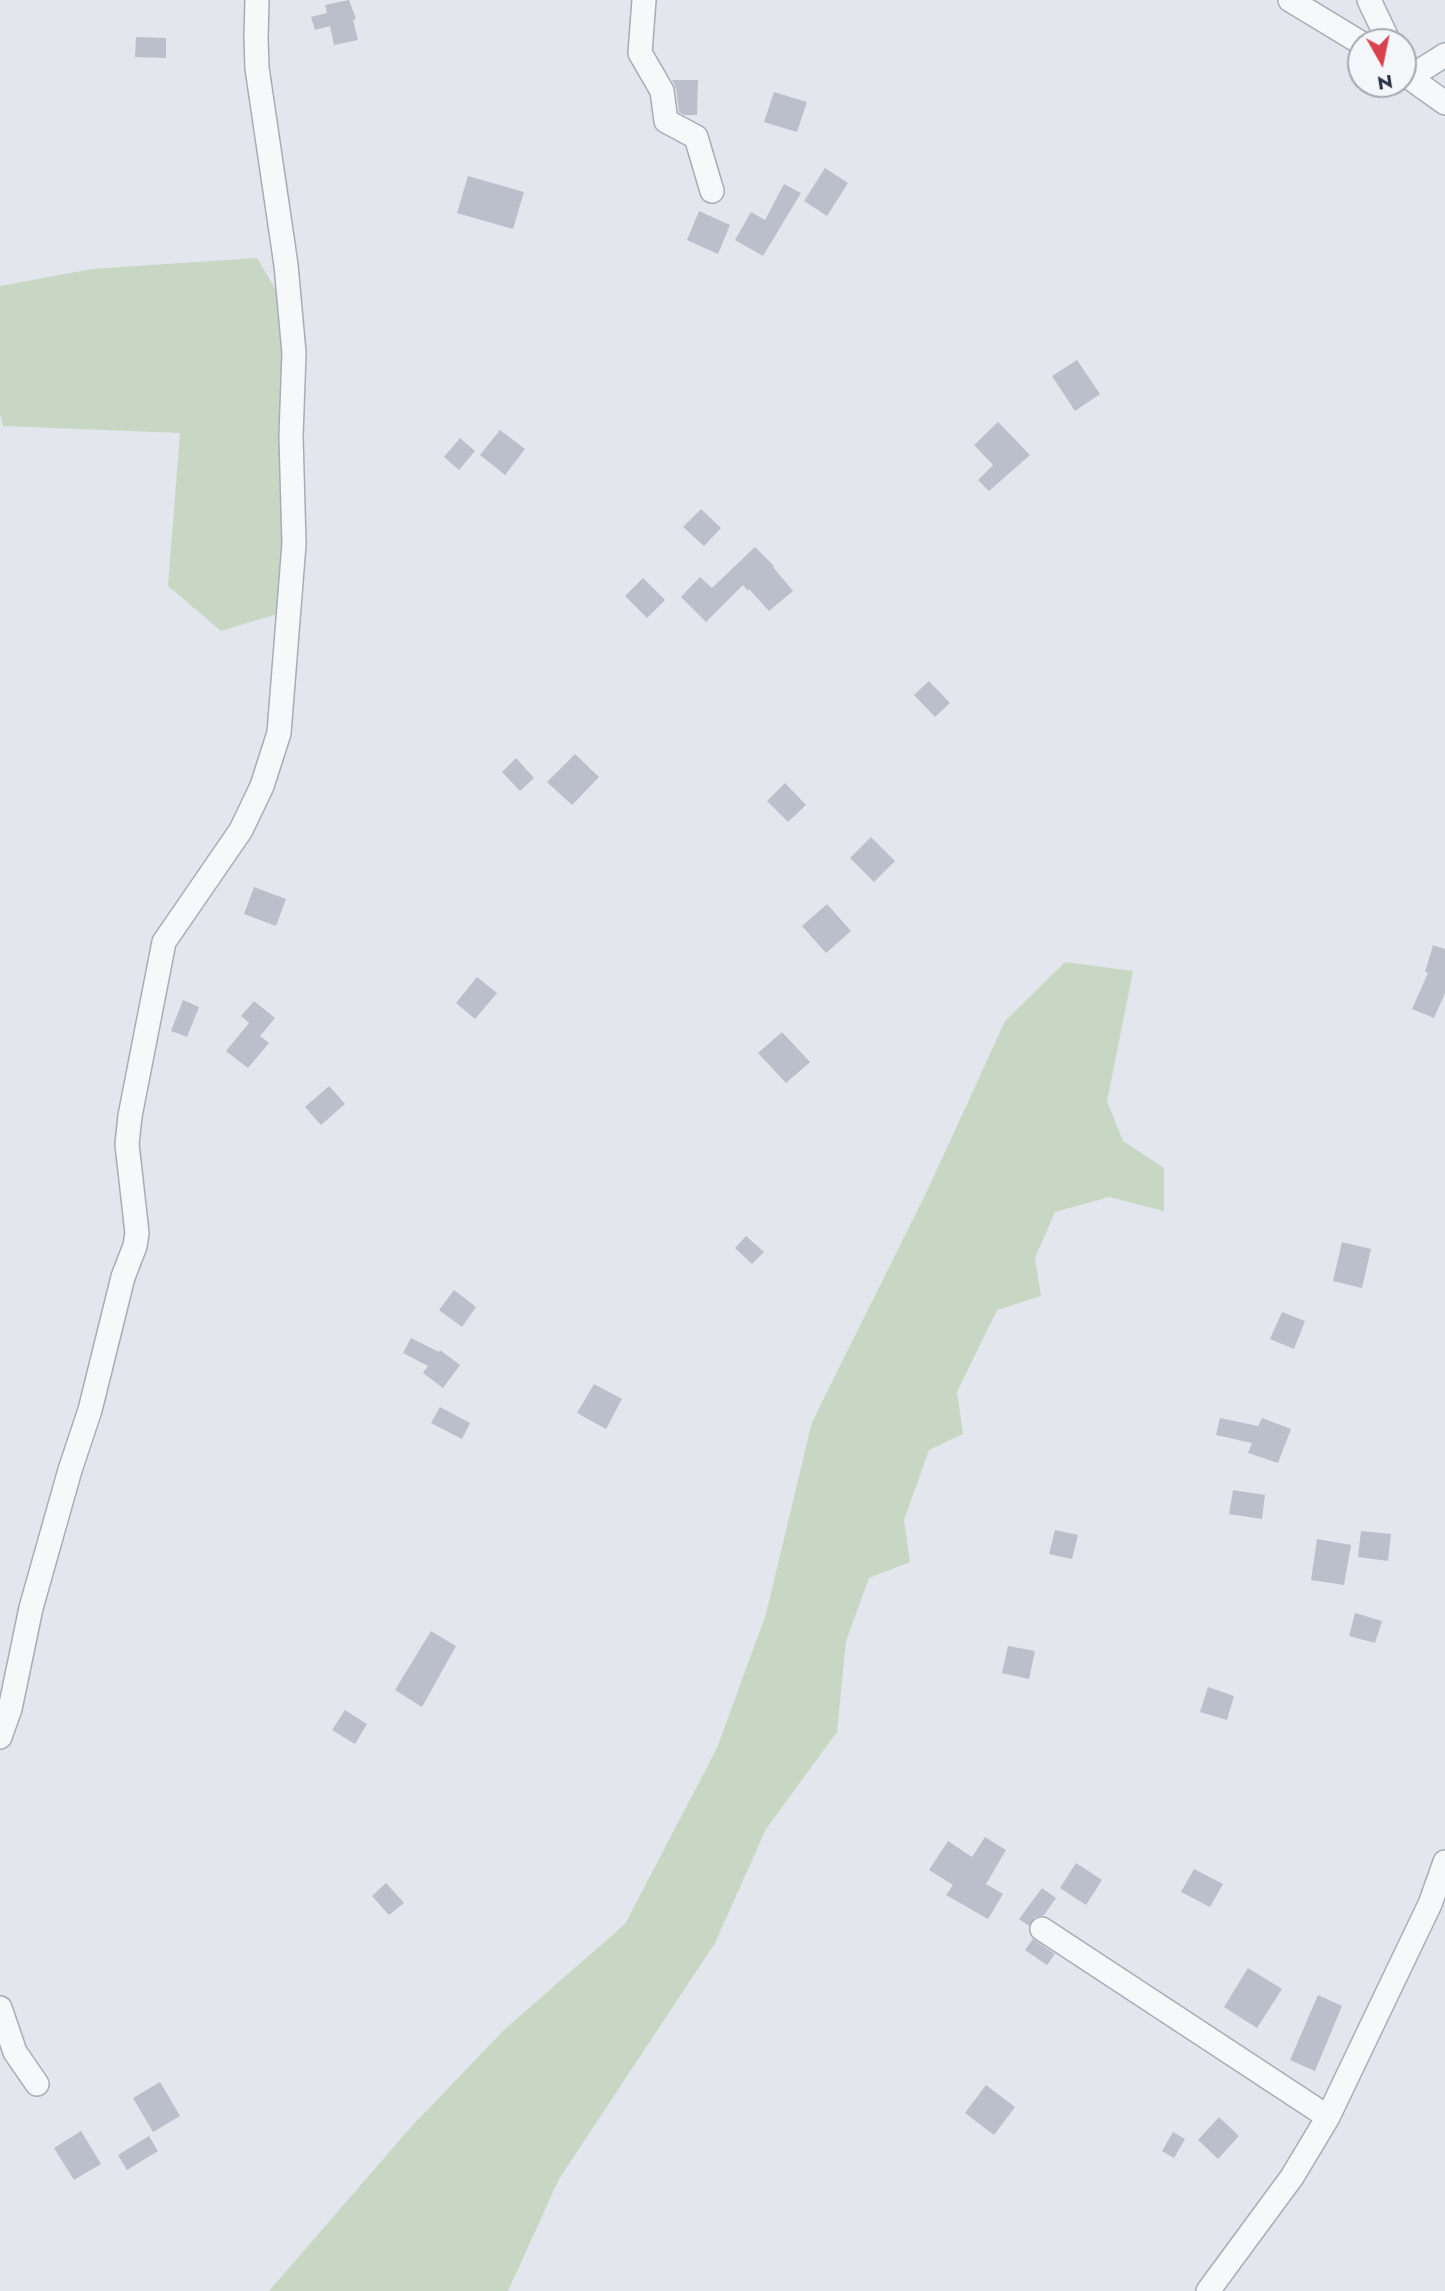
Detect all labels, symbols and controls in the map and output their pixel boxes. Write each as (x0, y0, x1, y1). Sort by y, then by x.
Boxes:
north arrow (1347, 28, 1417, 98)
text: N (1375, 68, 1395, 97)

